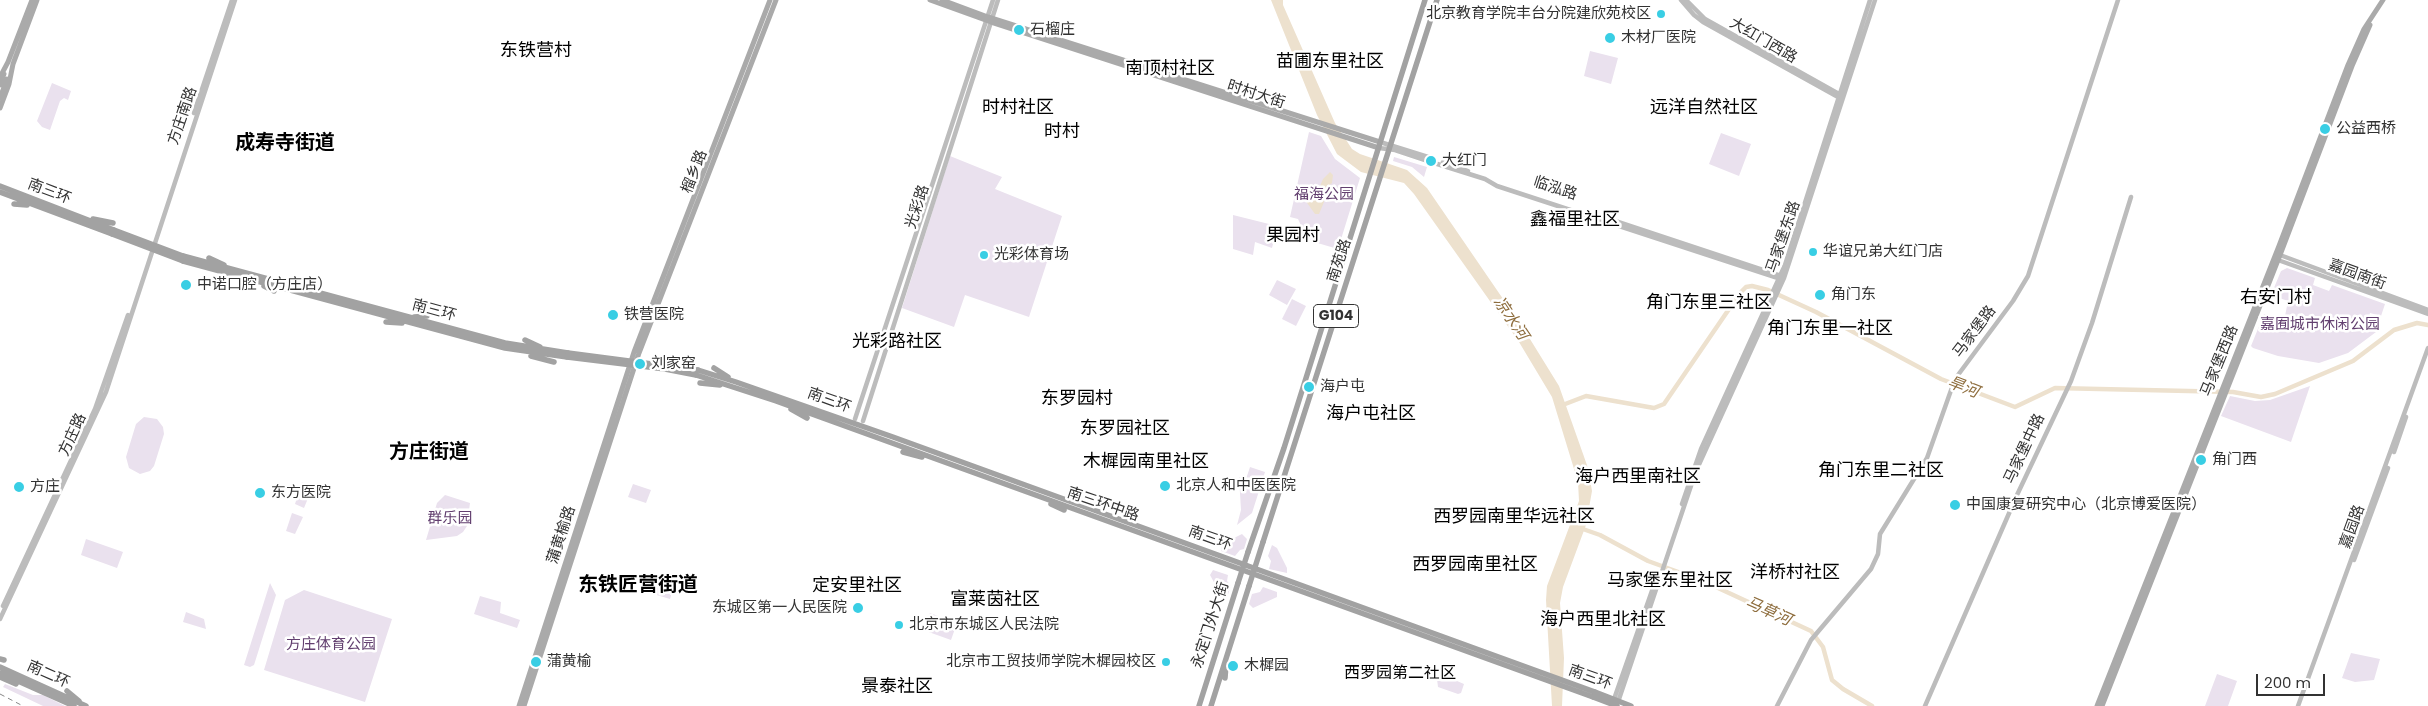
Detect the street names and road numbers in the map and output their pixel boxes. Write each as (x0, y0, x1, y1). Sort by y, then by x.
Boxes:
street label: 大红门西路 (1726, 14, 1800, 68)
street label: 时村大街 (1225, 77, 1287, 113)
street label: 方庄南路 (165, 85, 201, 147)
street label: 榴乡路 (679, 148, 711, 196)
street label: 临泓路 (1531, 173, 1579, 205)
street label: 南三环 (25, 176, 73, 208)
street label: 光彩路 (902, 183, 934, 231)
street label: 马家堡东路 (1763, 199, 1805, 275)
street label: 南苑路 (1324, 237, 1356, 285)
street label: 嘉园南街 (2326, 256, 2388, 294)
street label: 南三环 (410, 296, 458, 326)
street label: 马家堡路 (1950, 303, 2000, 361)
road number: G104 (1314, 304, 1358, 328)
street label: 马家堡西路 (2198, 323, 2242, 399)
street label: 南三环 (805, 385, 853, 417)
street label: 方庄路 (55, 411, 91, 459)
street label: 马家堡中路 (2001, 411, 2049, 487)
street label: 南三环中路 (1065, 484, 1141, 526)
street label: 嘉园路 (2337, 503, 2369, 551)
street label: 蒲黄榆路 (544, 504, 580, 566)
street label: 南三环 (1186, 523, 1234, 555)
street label: 永定门外大街 (1189, 579, 1233, 671)
street label: 南二环 (24, 658, 72, 692)
street label: 南三环 (1566, 662, 1614, 694)

